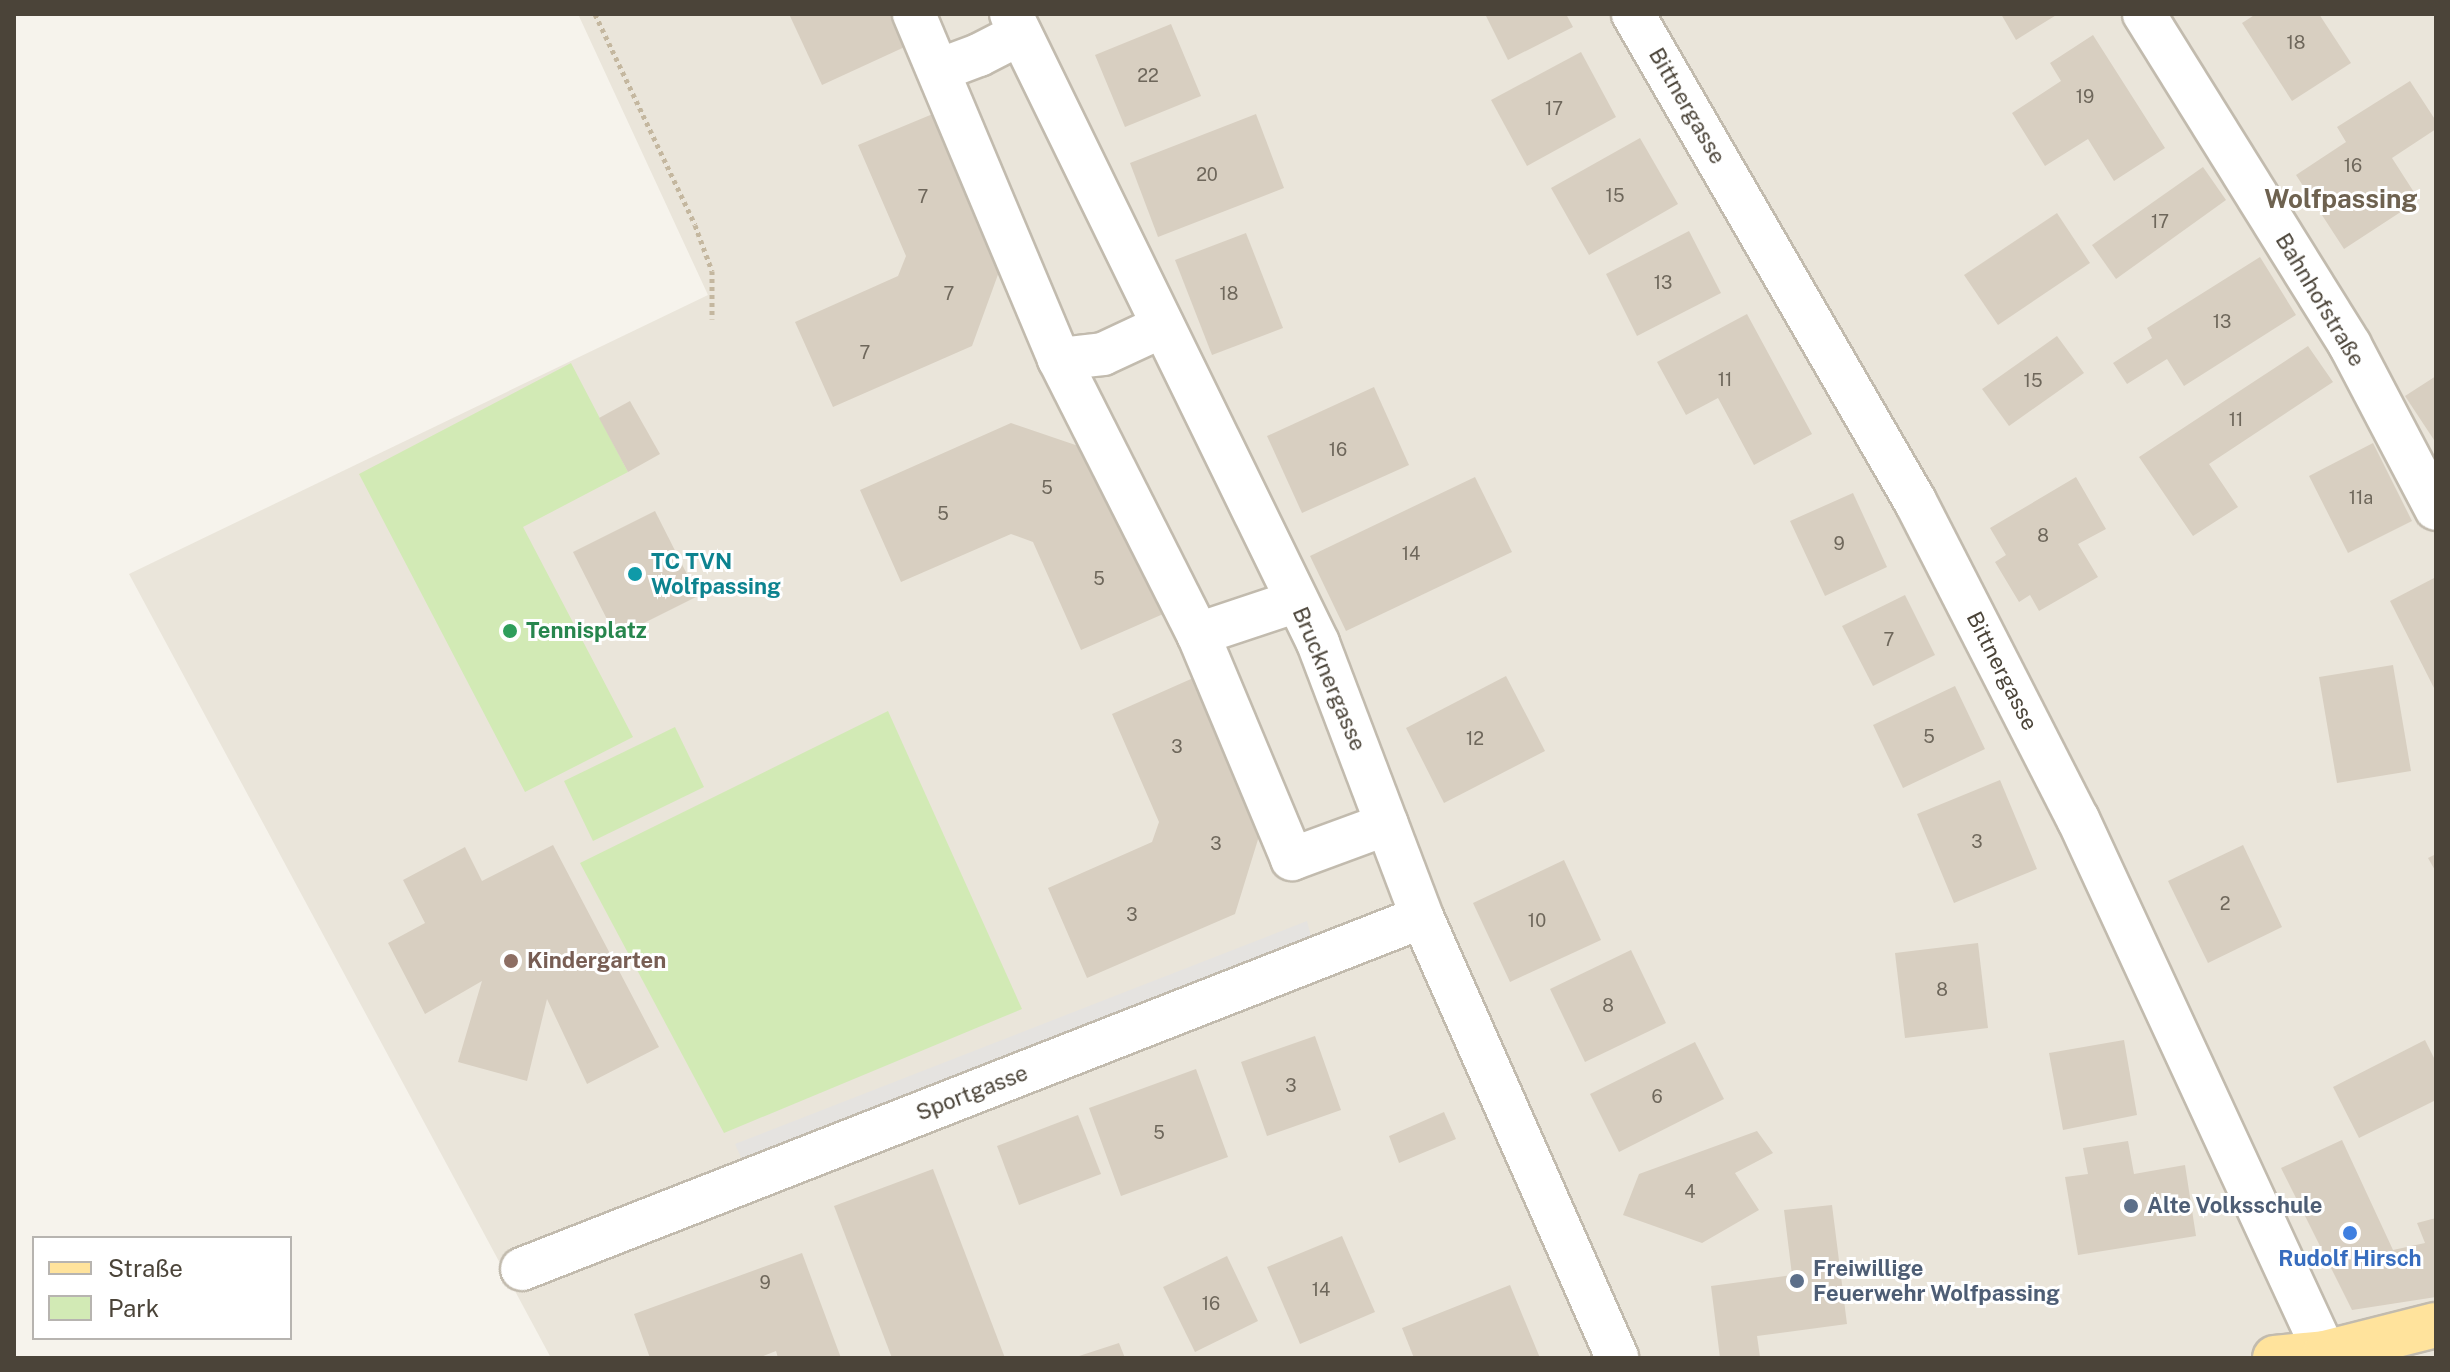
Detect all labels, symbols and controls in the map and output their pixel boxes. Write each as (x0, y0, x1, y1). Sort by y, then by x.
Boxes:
house number: 18 (2287, 32, 2305, 54)
street label: Bittnergasse (1643, 43, 1731, 169)
house number: 22 (1137, 65, 1159, 87)
house number: 19 (2076, 86, 2094, 108)
house number: 17 (1545, 98, 1563, 120)
house number: 16 (2344, 155, 2362, 177)
house number: 20 (1196, 164, 1218, 186)
district label: Wolfpassing (2264, 183, 2418, 215)
house number: 15 (1606, 185, 1624, 207)
house number: 7 (918, 186, 928, 208)
house number: 17 (2151, 211, 2169, 233)
street label: Bahnhofstraße (2270, 229, 2370, 371)
house number: 13 (1654, 272, 1672, 294)
house number: 7 (944, 283, 954, 305)
house number: 18 (1220, 283, 1238, 305)
house number: 13 (2213, 311, 2231, 333)
house number: 7 (860, 342, 870, 364)
house number: 11 (1718, 369, 1732, 391)
house number: 15 (2024, 370, 2042, 392)
house number: 11 (2229, 409, 2243, 431)
house number: 16 (1329, 439, 1347, 461)
house number: 5 (1041, 477, 1053, 499)
house number: 11a (2349, 487, 2373, 509)
house number: 5 (937, 503, 949, 525)
house number: 8 (2037, 525, 2049, 547)
house number: 9 (1833, 533, 1845, 555)
house number: 14 (1402, 543, 1420, 565)
place label: TC TVN Wolfpassing (651, 548, 781, 600)
marker: TC TVN Wolfpassing (626, 565, 644, 583)
house number: 5 (1093, 568, 1105, 590)
street label: Brucknergasse (1287, 603, 1371, 755)
street label: Bittnergasse (1961, 607, 2043, 735)
place label: Tennisplatz (526, 618, 647, 644)
marker: Tennisplatz (501, 622, 519, 640)
house number: 7 (1884, 629, 1894, 651)
house number: 5 (1923, 726, 1935, 748)
house number: 12 (1466, 728, 1484, 750)
house number: 3 (1171, 736, 1183, 758)
house number: 3 (1971, 831, 1983, 853)
house number: 3 (1210, 833, 1222, 855)
house number: 2 (2220, 893, 2230, 915)
house number: 3 (1126, 904, 1138, 926)
house number: 10 (1528, 910, 1546, 932)
place label: Kindergarten (527, 948, 666, 974)
marker: Kindergarten (502, 952, 520, 970)
house number: 8 (1936, 979, 1948, 1001)
house number: 8 (1602, 995, 1614, 1017)
street label: Sportgasse (912, 1060, 1032, 1126)
house number: 3 (1285, 1075, 1297, 1097)
house number: 6 (1651, 1086, 1663, 1108)
house number: 5 (1153, 1122, 1165, 1144)
house number: 4 (1684, 1181, 1696, 1203)
place label: Alte Volksschule (2147, 1193, 2323, 1219)
marker: Alte Volksschule (2122, 1197, 2140, 1215)
marker: Rudolf Hirsch (2341, 1224, 2359, 1242)
legend (32, 1236, 292, 1340)
place label: Rudolf Hirsch (2278, 1246, 2422, 1272)
text: Straße (108, 1254, 183, 1282)
place label: Freiwillige Feuerwehr Wolfpassing (1813, 1255, 2060, 1306)
house number: 9 (759, 1272, 771, 1294)
marker: Freiwillige Feuerwehr Wolfpassing (1788, 1272, 1806, 1290)
house number: 14 (1312, 1279, 1330, 1301)
house number: 16 (1202, 1293, 1220, 1315)
text: Park (108, 1294, 159, 1322)

